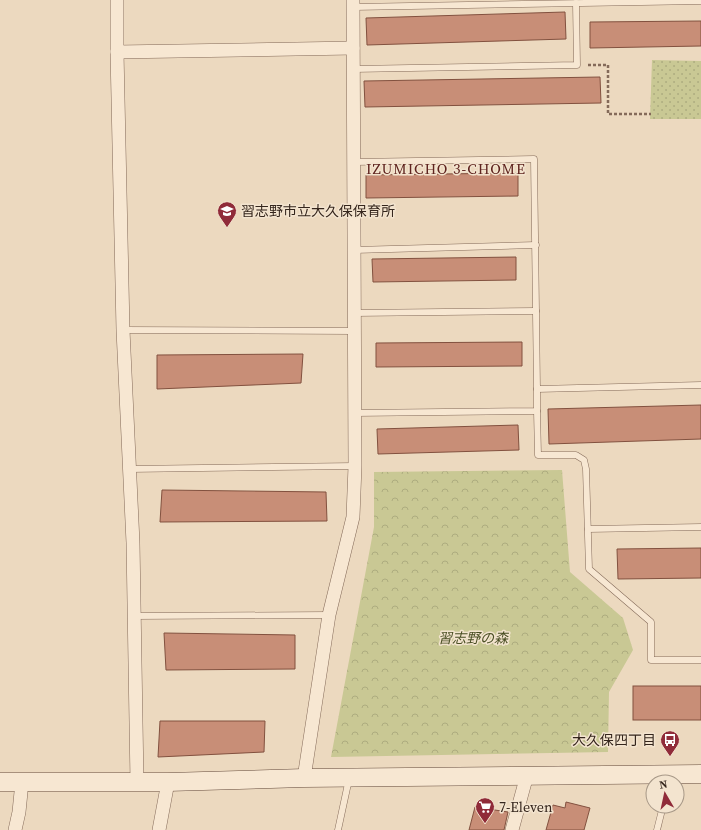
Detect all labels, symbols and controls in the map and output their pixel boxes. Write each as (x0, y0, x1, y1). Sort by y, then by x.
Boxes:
district label: IZUMICHO 3-CHOME (366, 158, 526, 179)
school or university icon: 習志野市立大久保保育所 (216, 200, 238, 228)
place label: 習志野市立大久保保育所 (241, 201, 395, 221)
park label: 習志野の森 (438, 628, 510, 648)
bus stop icon: 大久保四丁目 (659, 729, 681, 757)
place label: 大久保四丁目 (572, 730, 656, 750)
north arrow (645, 774, 685, 814)
text: N (658, 777, 669, 793)
supermarket icon: 7-Eleven (474, 796, 496, 824)
place label: 7-Eleven (499, 797, 553, 817)

